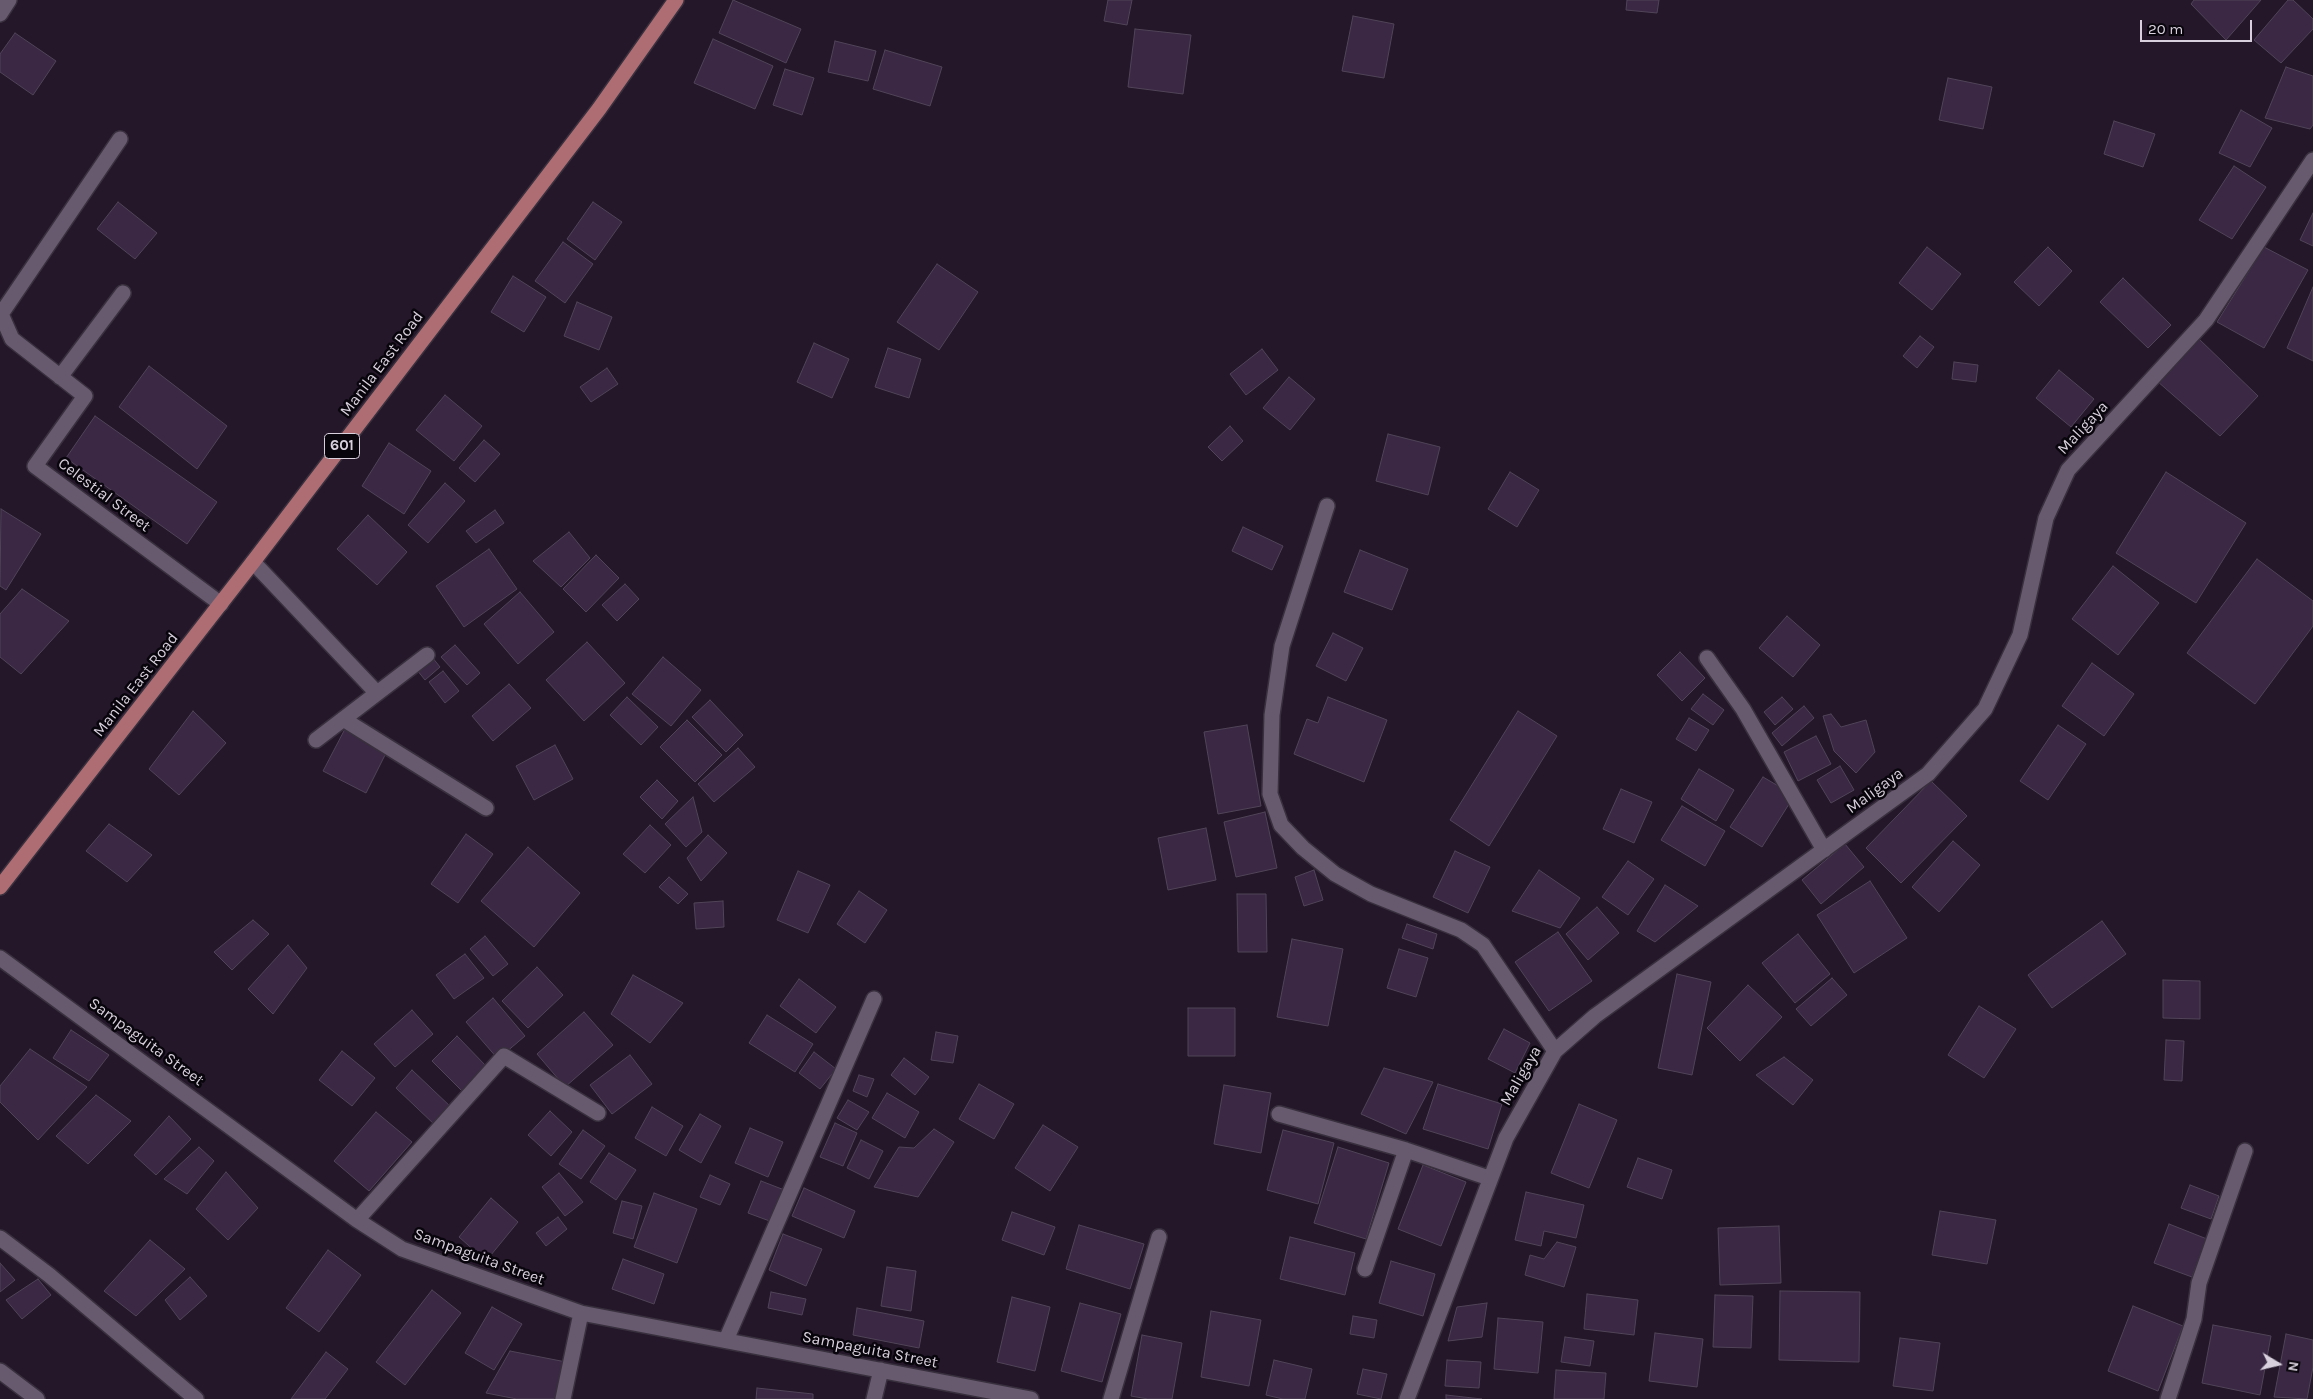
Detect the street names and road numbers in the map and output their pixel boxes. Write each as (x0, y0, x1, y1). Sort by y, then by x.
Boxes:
street label: Manila East Road (336, 308, 428, 420)
street label: Maligaya (2054, 397, 2112, 459)
road number: 601 (324, 434, 360, 458)
street label: Celestial Street (54, 454, 154, 536)
street label: Manila East Road (89, 629, 183, 741)
street label: Maligaya (1843, 764, 1907, 818)
street label: Sampaguita Street (85, 994, 207, 1090)
street label: Maligaya (1496, 1043, 1546, 1109)
street label: Sampaguita Street (411, 1224, 547, 1290)
street label: Sampaguita Street (801, 1327, 939, 1373)

